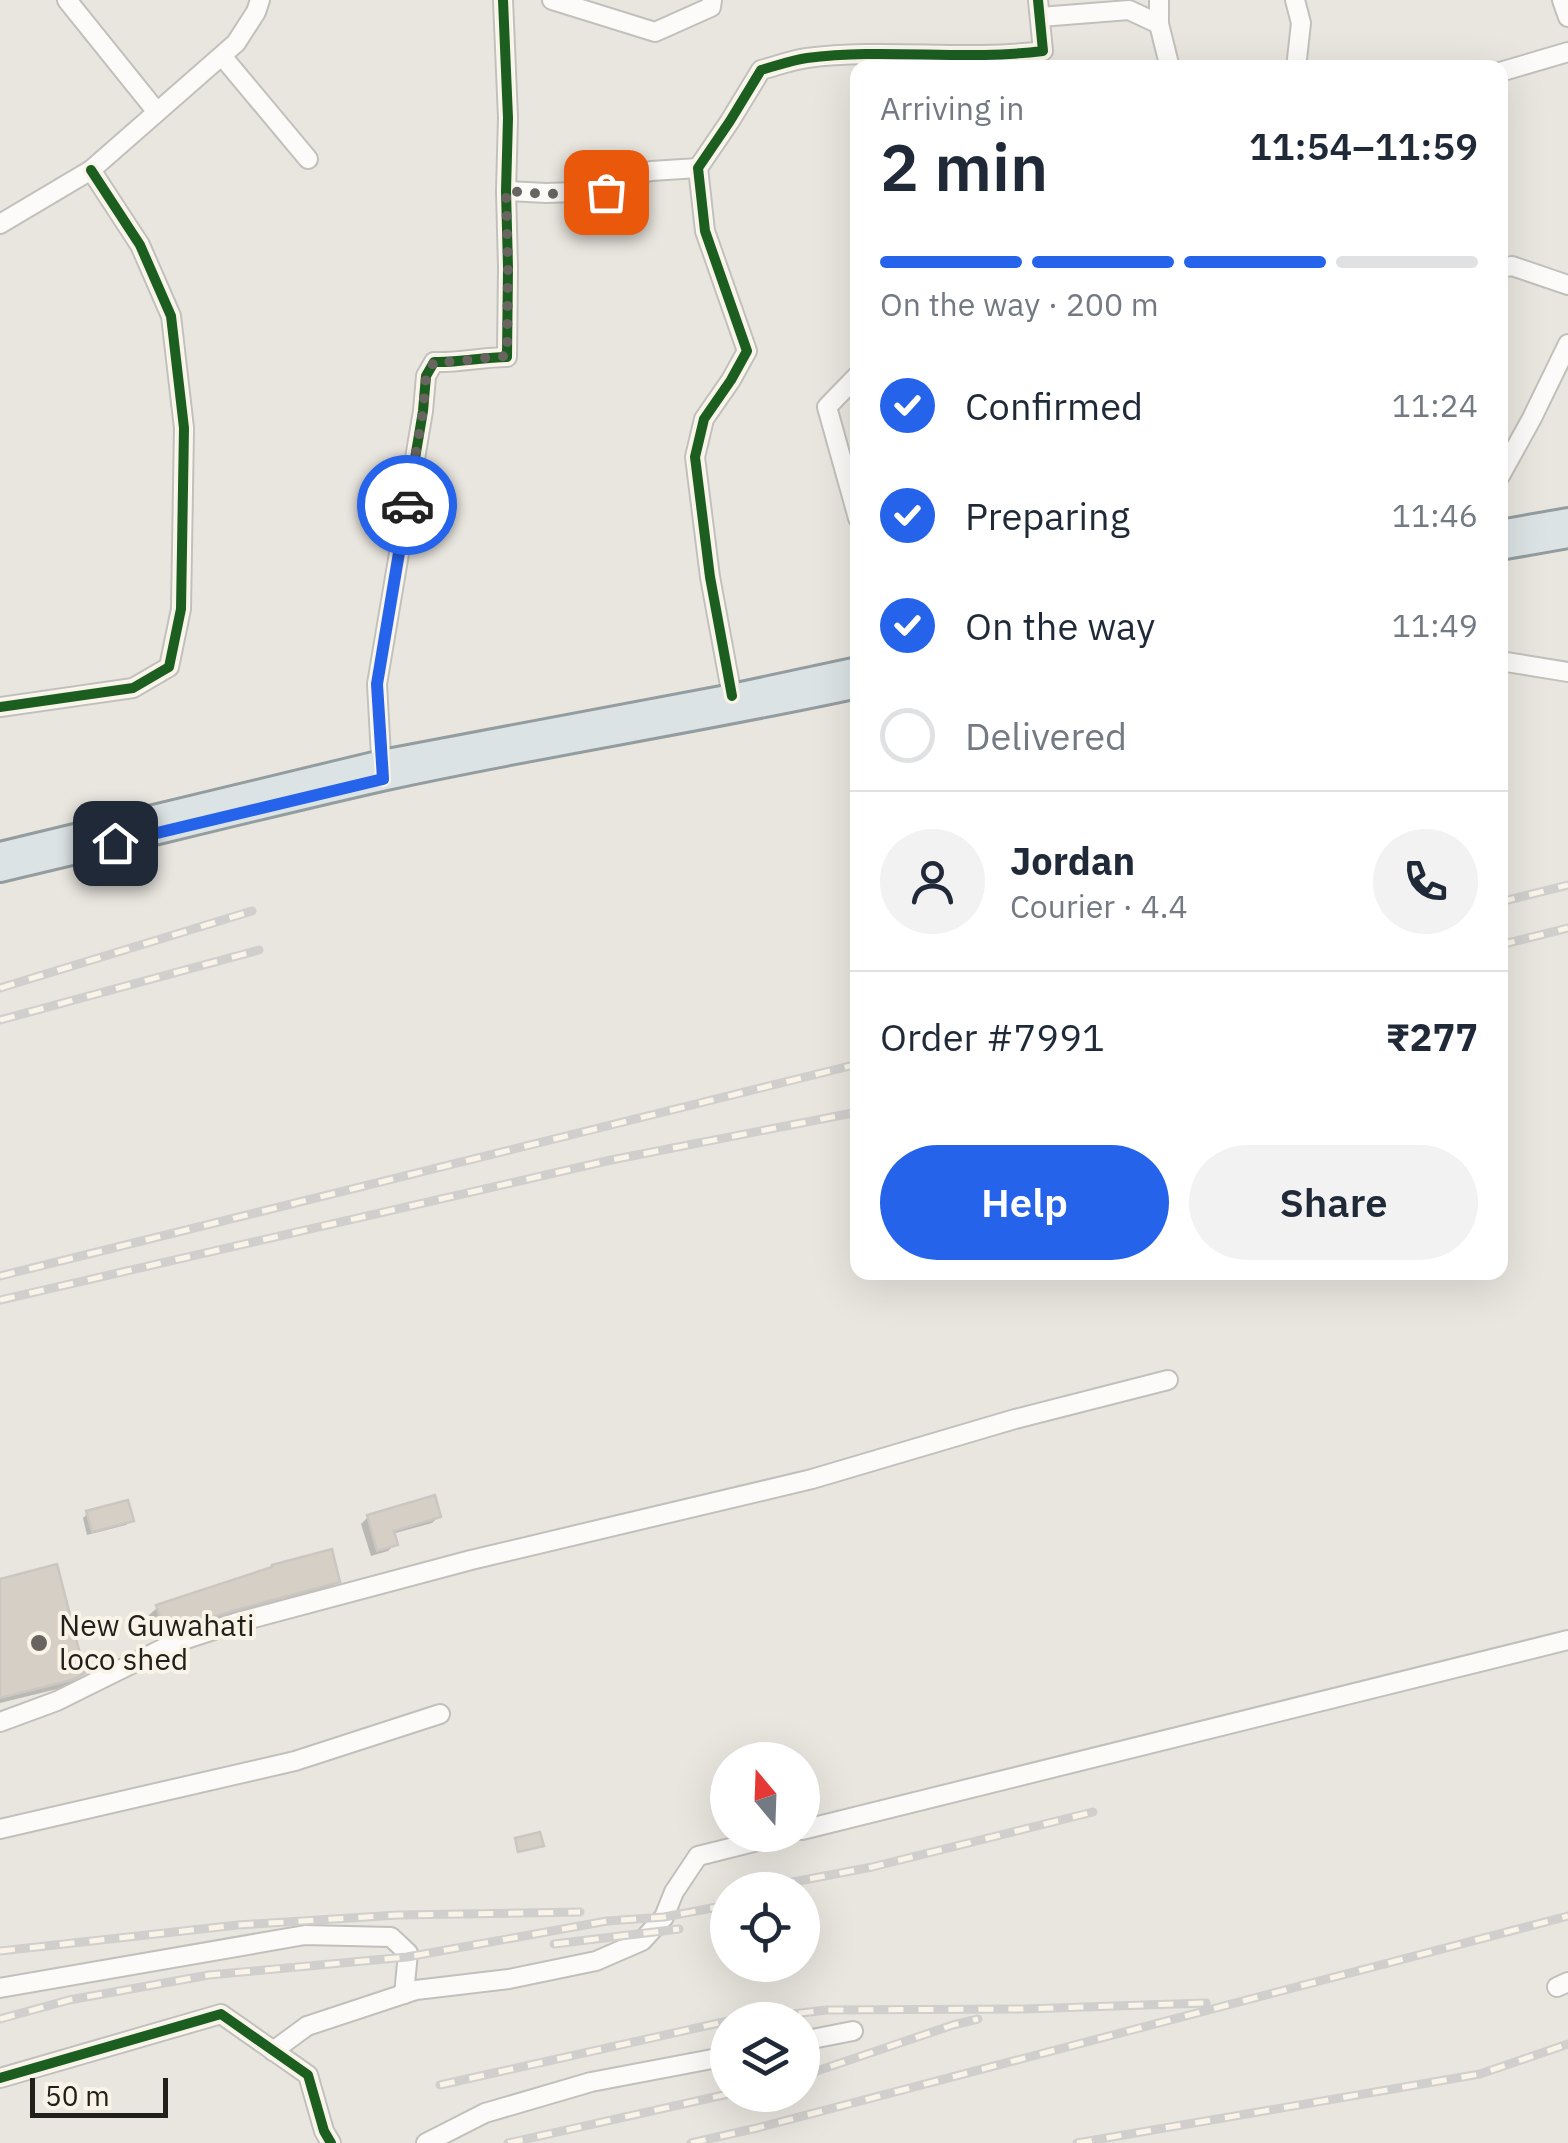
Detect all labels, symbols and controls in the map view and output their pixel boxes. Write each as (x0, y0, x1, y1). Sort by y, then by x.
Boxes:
text: Arriving in (880, 87, 1025, 129)
text: 11:54–11:59 (1249, 121, 1478, 170)
text: 2 min (880, 124, 1048, 209)
pin (564, 150, 649, 235)
icon: bag (579, 165, 634, 220)
text: On the way · 200 m (880, 283, 1159, 325)
icon: check (880, 378, 935, 433)
text: Confirmed (965, 381, 1143, 430)
text: 11:24 (1392, 384, 1478, 426)
courier (357, 455, 457, 555)
icon: car (380, 478, 435, 533)
icon: check (880, 488, 935, 543)
text: Preparing (965, 491, 1130, 540)
text: 11:46 (1392, 494, 1478, 536)
icon: check (880, 598, 935, 653)
text: On the way (965, 601, 1155, 650)
text: 11:49 (1392, 604, 1478, 646)
text: Delivered (965, 711, 1127, 760)
pin (73, 801, 158, 886)
icon: home (88, 816, 143, 871)
button: person (880, 829, 985, 934)
button: phone (1373, 829, 1478, 934)
text: Jordan (1010, 836, 1135, 885)
text: Courier · 4.4 (1010, 885, 1188, 927)
text: Order #7991 (880, 1012, 1105, 1061)
text: ₹277 (1386, 1012, 1478, 1061)
button: Help (880, 1145, 1169, 1260)
button: Share (1189, 1145, 1478, 1260)
place label: New Guwahati loco shed (59, 1605, 254, 1678)
marker: New Guwahati loco shed (28, 1632, 50, 1654)
north arrow (710, 1742, 820, 1852)
map controls (710, 1742, 820, 2112)
button: locate (710, 1872, 820, 1982)
button: layers (710, 2002, 820, 2112)
scale bar (30, 2073, 168, 2118)
text: 50 m (45, 2077, 110, 2114)

